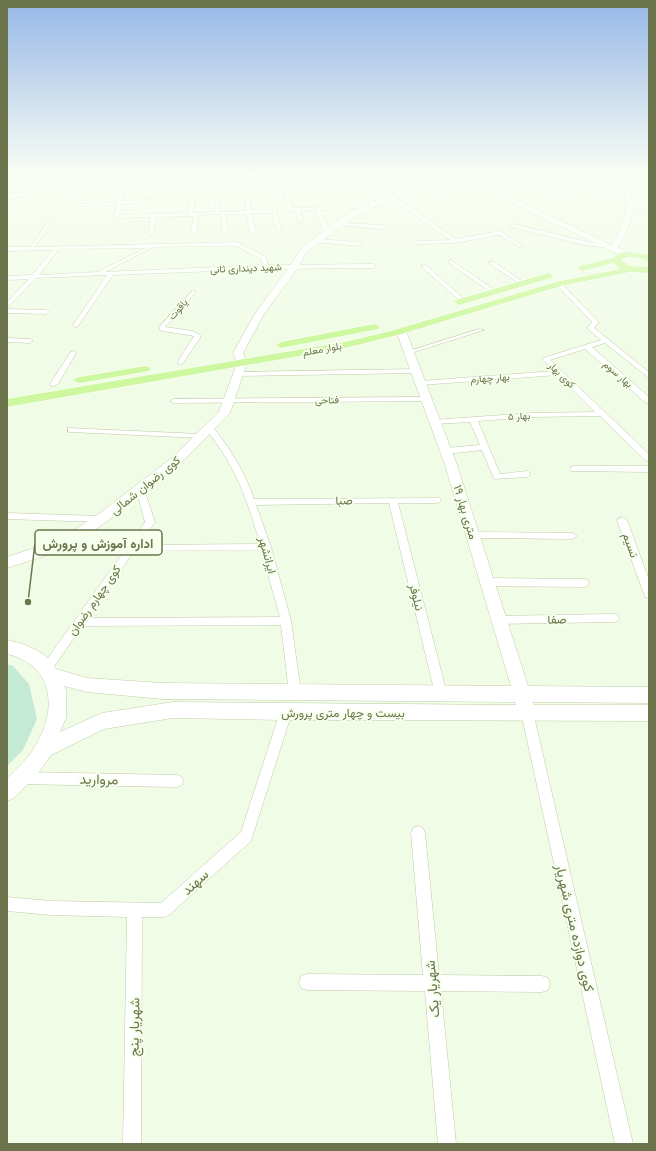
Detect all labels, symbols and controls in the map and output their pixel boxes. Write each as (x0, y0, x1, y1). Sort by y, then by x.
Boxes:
street label: شهید دینداری ثانی (210, 260, 282, 276)
street label: یاقوت (165, 296, 191, 322)
street label: بلوار معلم (301, 339, 343, 359)
street label: کوی بهار (545, 358, 579, 391)
street label: بهار سوم (601, 358, 635, 390)
street label: بهار چهارم (470, 370, 510, 387)
street label: فتاحی (315, 393, 340, 407)
street label: بهار ۵ (507, 409, 531, 423)
street label: کوی رضوان شمالی (107, 452, 184, 519)
street label: ۱۹ متری بهار (450, 483, 481, 541)
street label: صبا (335, 492, 353, 508)
callout: اداره آموزش و پرورش (35, 530, 162, 555)
street label: نسیم (619, 530, 642, 560)
street label: ایرانشهر (255, 534, 280, 575)
text: اداره آموزش و پرورش (43, 535, 153, 553)
street label: کوی چهارم رضوان (64, 562, 125, 639)
street label: نیلوفر (405, 581, 428, 612)
street label: صفا (547, 611, 567, 627)
street label: بیست و چهار متری پرورش (281, 705, 405, 721)
street label: مروارید (79, 770, 119, 788)
street label: کوی دوازده متری شهریار (551, 861, 598, 994)
street label: سهند (178, 865, 212, 899)
street label: شهریار یک (421, 960, 443, 1018)
street label: شهریار پنج (124, 998, 146, 1057)

